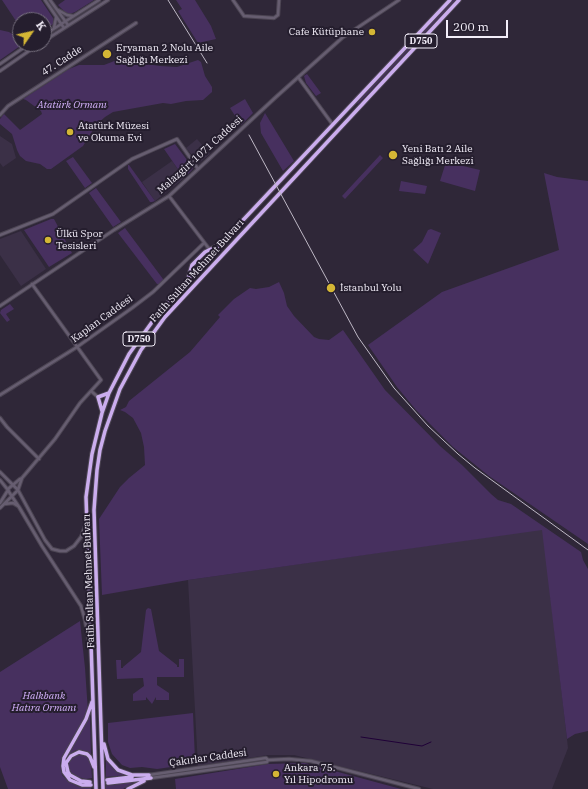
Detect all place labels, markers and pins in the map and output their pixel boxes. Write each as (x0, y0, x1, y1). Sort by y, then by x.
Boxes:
place label: Cafe Kütüphane (289, 26, 364, 38)
marker: Cafe Kütüphane (367, 27, 377, 37)
place label: Eryaman 2 Nolu Aile Sağlığı Merkezi (116, 42, 213, 66)
marker: Eryaman 2 Nolu Aile Sağlığı Merkezi (101, 48, 113, 60)
place label: Atatürk Müzesi ve Okuma Evi (78, 120, 149, 144)
marker: Atatürk Müzesi ve Okuma Evi (65, 127, 75, 137)
place label: Yeni Batı 2 Aile Sağlığı Merkezi (402, 143, 474, 166)
marker: Yeni Batı 2 Aile Sağlığı Merkezi (387, 149, 399, 161)
place label: Ülkü Spor Tesisleri (56, 228, 103, 252)
marker: Ülkü Spor Tesisleri (43, 235, 53, 245)
marker: İstanbul Yolu (325, 282, 337, 294)
place label: İstanbul Yolu (340, 282, 402, 294)
place label: Ankara 75. Yıl Hipodromu (284, 762, 353, 786)
marker: Ankara 75. Yıl Hipodromu (271, 769, 281, 779)

